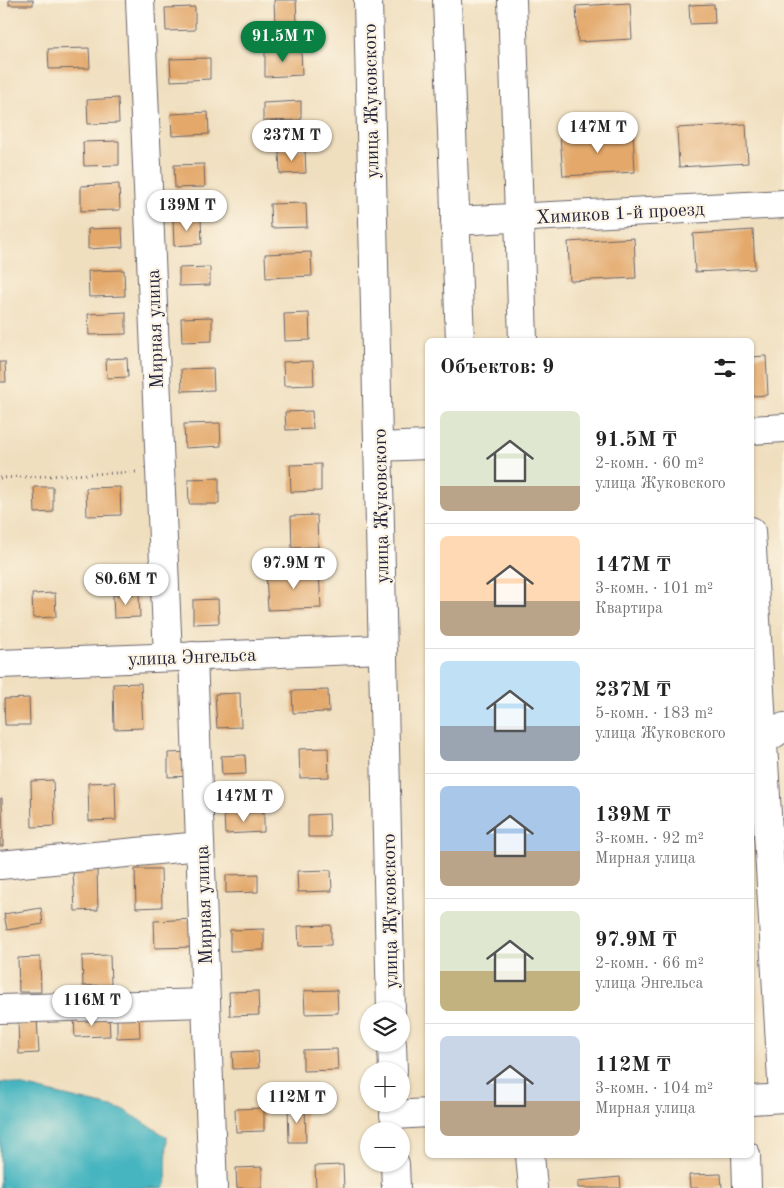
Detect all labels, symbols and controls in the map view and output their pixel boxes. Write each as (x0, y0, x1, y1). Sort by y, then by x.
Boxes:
pin: 91.5M ₸ (237, 20, 329, 63)
street label: улица Жуковского (362, 23, 383, 179)
text: 91.5M ₸ (252, 29, 314, 45)
pin: 147M ₸ (557, 112, 639, 154)
pin: 237M ₸ (251, 120, 333, 162)
text: 147M ₸ (569, 120, 627, 136)
text: 237M ₸ (263, 128, 321, 144)
pin: 139M ₸ (146, 190, 228, 232)
text: 139M ₸ (158, 198, 216, 214)
street label: Химиков 1-й проезд (535, 201, 706, 228)
street label: Мирная улица (145, 268, 168, 389)
icon: filters (711, 354, 739, 382)
text: Объектов: 9 (440, 357, 554, 378)
street label: улица Жуковского (372, 428, 393, 584)
text: 91.5M ₸ (595, 430, 677, 451)
icon: home (480, 431, 540, 491)
text: 2-комн. · 60 m² (595, 456, 704, 472)
text: улица Жуковского (595, 476, 726, 492)
pin: 97.9M ₸ (248, 548, 340, 590)
text: 147M ₸ (595, 555, 671, 576)
text: 97.9M ₸ (263, 556, 325, 572)
icon: home (480, 556, 540, 616)
pin: 80.6M ₸ (80, 564, 172, 606)
text: 80.6M ₸ (95, 572, 157, 588)
text: 3-комн. · 101 m² (595, 581, 713, 597)
text: Квартира (595, 601, 663, 617)
street label: улица Энгельса (127, 647, 257, 670)
text: 237M ₸ (595, 680, 671, 701)
icon: home (480, 681, 540, 741)
text: 5-комн. · 183 m² (595, 706, 713, 722)
text: улица Жуковского (595, 726, 726, 742)
pin: 147M ₸ (203, 780, 285, 823)
text: 147M ₸ (215, 789, 273, 805)
text: 139M ₸ (595, 805, 671, 826)
icon: home (480, 806, 540, 866)
text: 3-комн. · 92 m² (595, 831, 704, 847)
street label: улица Жуковского (381, 833, 402, 989)
street label: Мирная улица (194, 844, 217, 965)
text: Мирная улица (595, 851, 696, 867)
text: 97.9M ₸ (595, 930, 677, 951)
icon: home (480, 931, 540, 991)
text: 2-комн. · 66 m² (595, 956, 704, 972)
text: улица Энгельса (595, 976, 703, 992)
pin: 116M ₸ (51, 984, 133, 1027)
text: 116M ₸ (63, 993, 121, 1009)
map controls (360, 1002, 410, 1172)
button: layers (360, 1002, 410, 1052)
text: 112M ₸ (595, 1055, 671, 1076)
icon: home (480, 1056, 540, 1116)
button: + (360, 1062, 410, 1112)
text: 3-комн. · 104 m² (595, 1081, 713, 1097)
pin: 112M ₸ (256, 1082, 338, 1124)
text: 112M ₸ (268, 1090, 326, 1106)
text: Мирная улица (595, 1101, 696, 1117)
button: − (360, 1122, 410, 1172)

